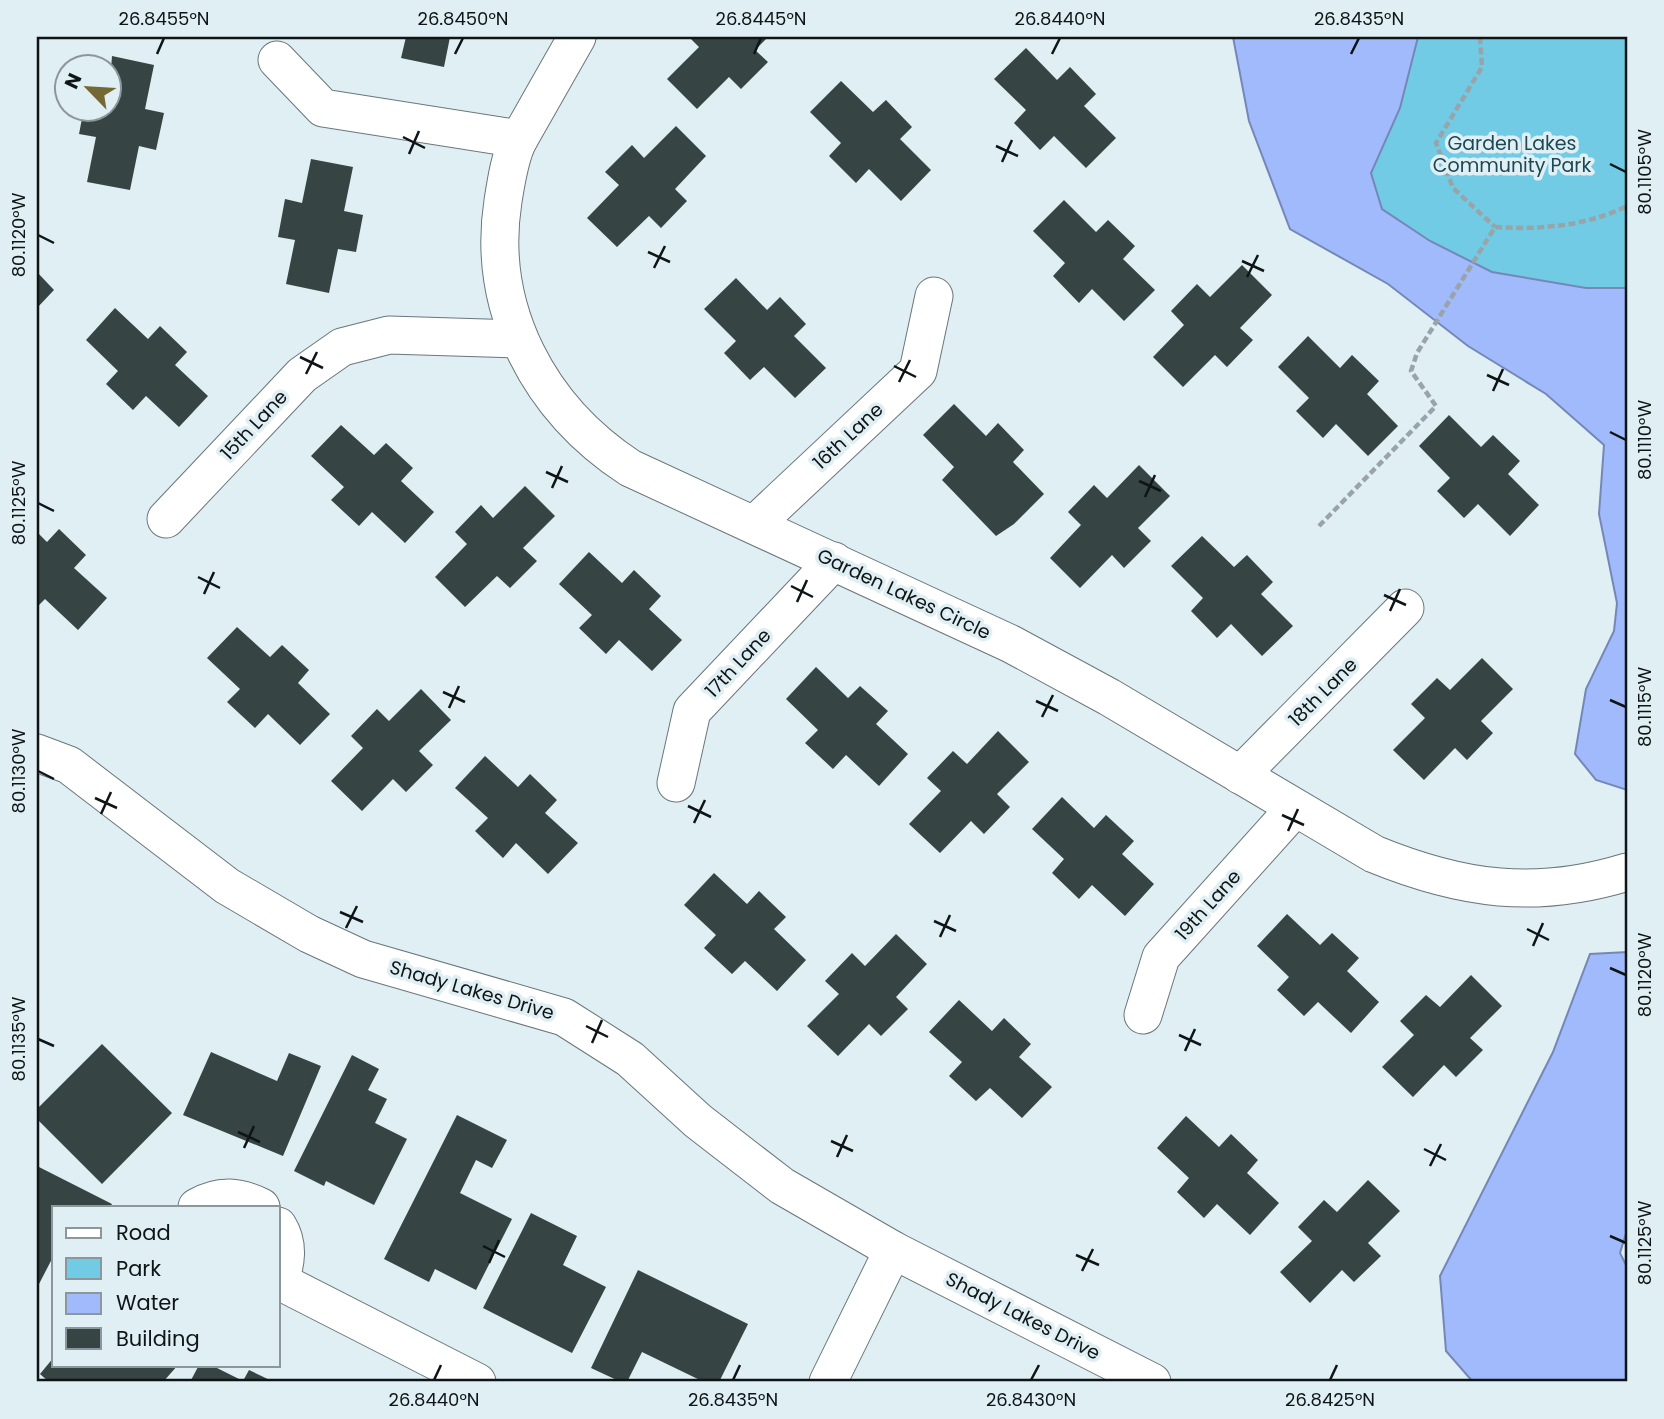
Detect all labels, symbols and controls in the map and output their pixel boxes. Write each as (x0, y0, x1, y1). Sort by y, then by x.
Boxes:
text: 26.8455°N (119, 6, 209, 31)
text: 26.8450°N (418, 6, 508, 31)
text: 26.8445°N (716, 6, 806, 31)
text: 26.8440°N (1015, 6, 1105, 31)
text: 26.8435°N (1314, 6, 1404, 31)
north arrow (52, 52, 122, 122)
text: N (58, 69, 88, 93)
text: 80.1105°W (1632, 129, 1657, 215)
park label: Garden Lakes Community Park (1433, 130, 1591, 179)
text: 80.1120°W (6, 192, 31, 277)
street label: 15th Lane (214, 384, 294, 466)
street label: 16th Lane (807, 396, 889, 476)
text: 80.1110°W (1632, 400, 1657, 480)
text: 80.1125°W (6, 460, 31, 545)
street label: Garden Lakes Circle (813, 542, 995, 646)
street label: 17th Lane (699, 622, 777, 704)
street label: 18th Lane (1283, 652, 1363, 732)
text: 80.1115°W (1632, 667, 1657, 747)
text: 80.1130°W (6, 728, 31, 813)
street label: 19th Lane (1169, 864, 1247, 946)
text: 80.1120°W (1632, 932, 1657, 1017)
street label: Shady Lakes Drive (387, 954, 557, 1026)
text: 80.1135°W (6, 996, 31, 1081)
text: 80.1125°W (1632, 1200, 1657, 1285)
legend (52, 1206, 280, 1366)
text: Road (116, 1218, 171, 1247)
text: Park (116, 1254, 161, 1283)
street label: Shady Lakes Drive (941, 1265, 1105, 1367)
text: Water (116, 1288, 179, 1317)
text: Building (116, 1324, 200, 1353)
text: 26.8440°N (389, 1387, 479, 1412)
text: 26.8435°N (688, 1387, 778, 1412)
text: 26.8430°N (986, 1387, 1076, 1412)
text: 26.8425°N (1285, 1387, 1375, 1412)

